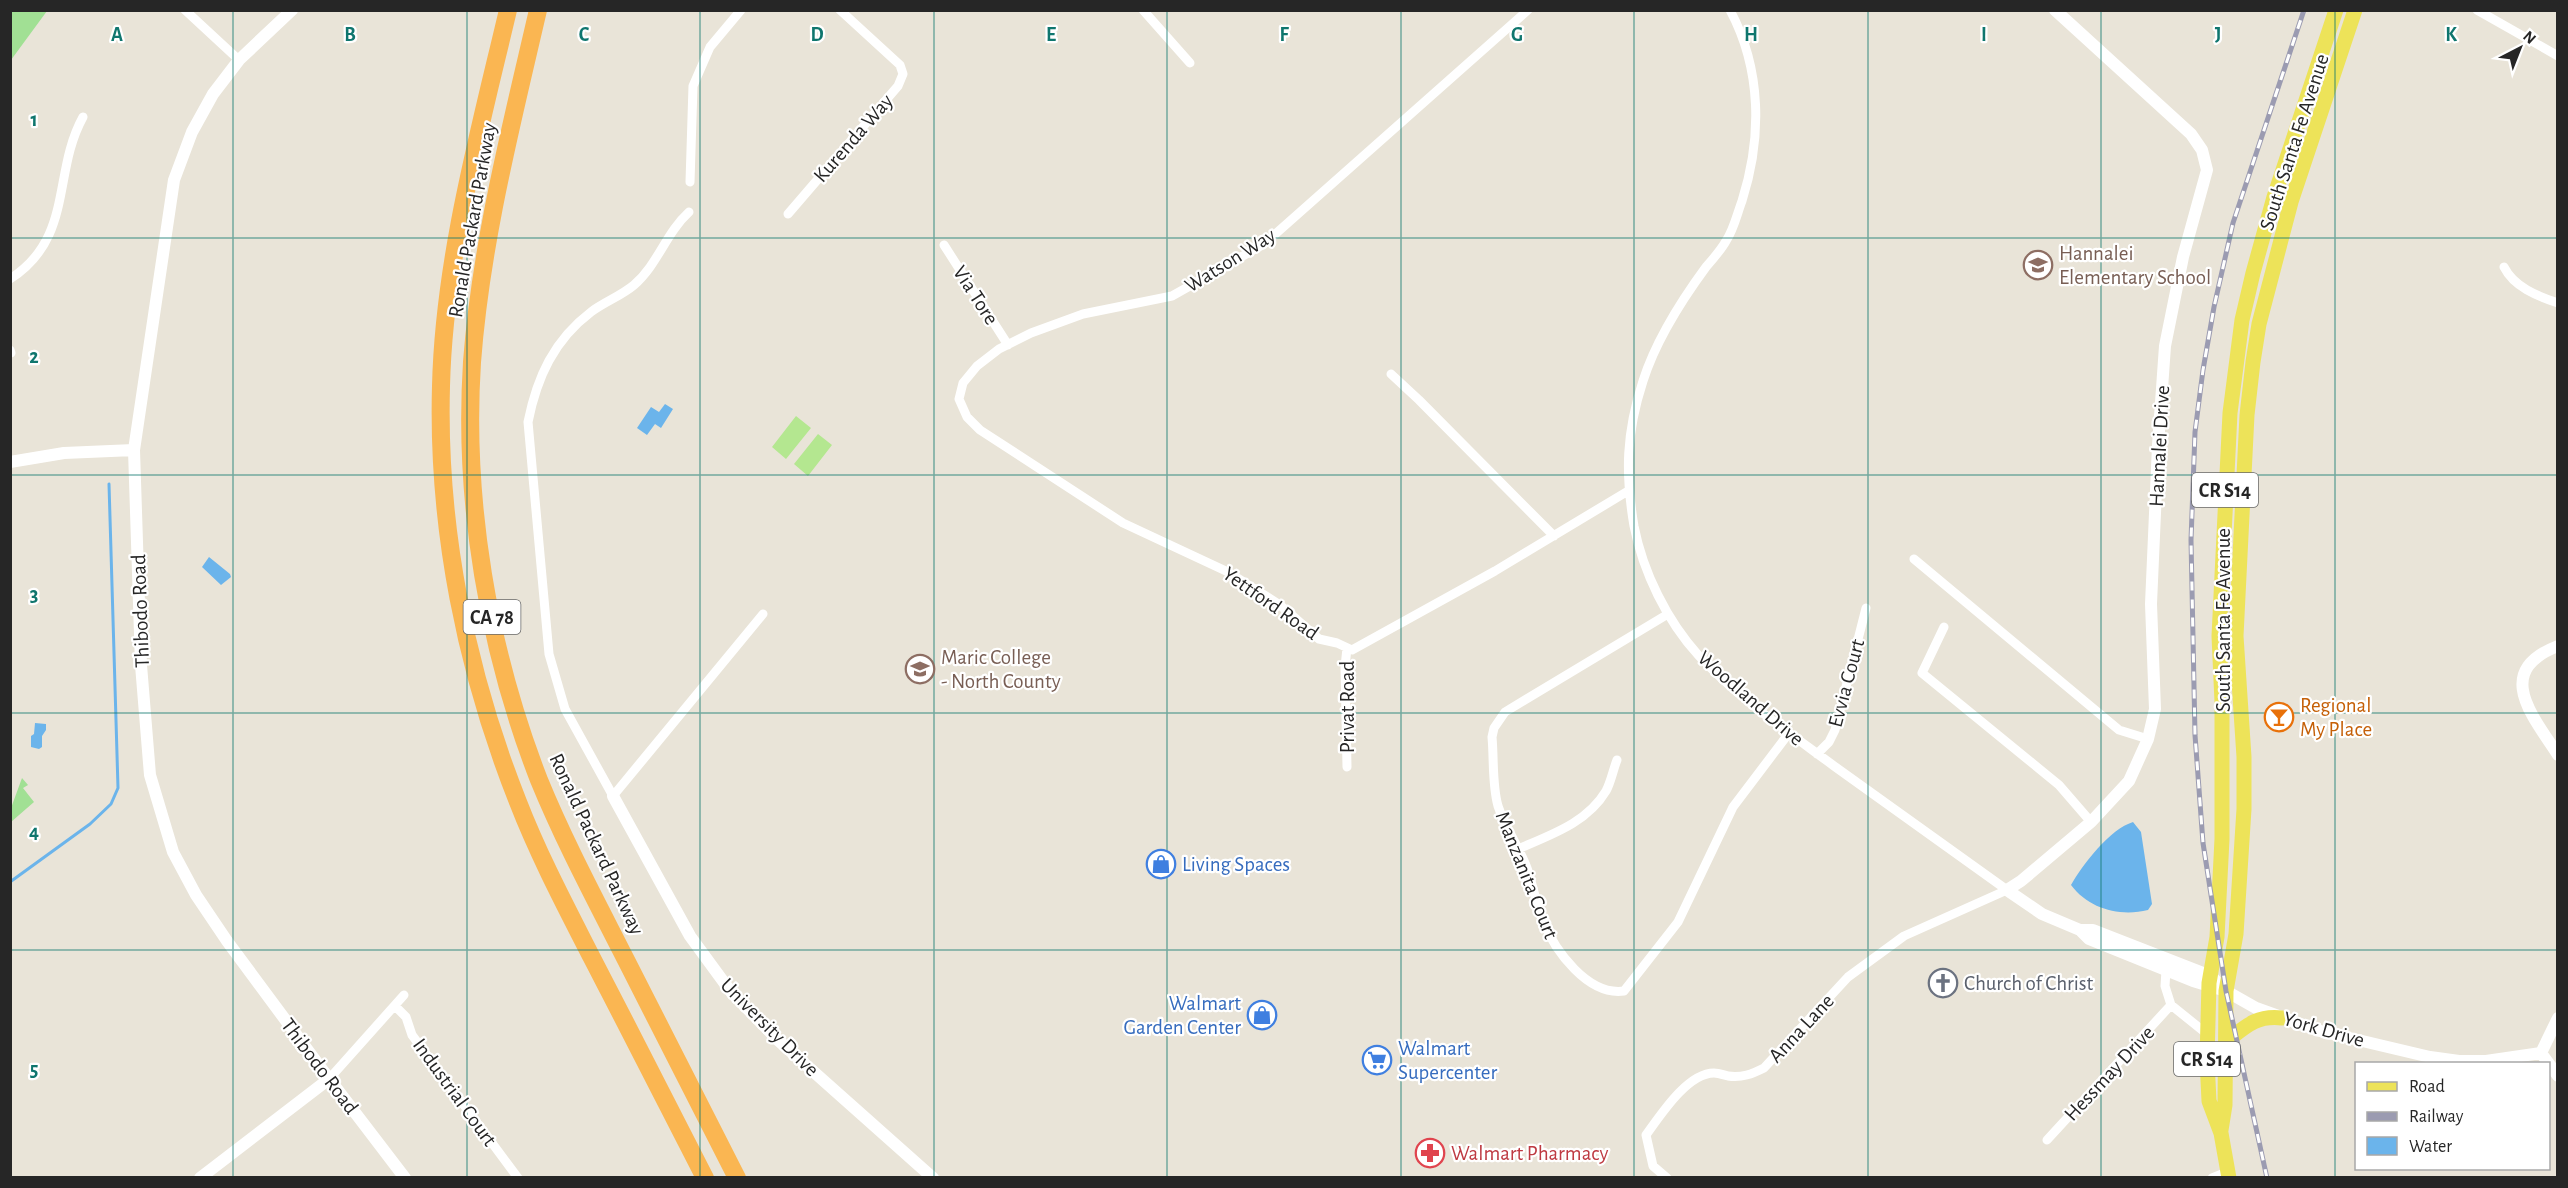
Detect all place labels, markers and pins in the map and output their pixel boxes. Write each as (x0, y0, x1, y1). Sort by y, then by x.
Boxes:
place label: Hannalei Elementary School (2059, 243, 2211, 288)
school or university icon: Hannalei Elementary School (2022, 249, 2054, 281)
place label: Maric College - North County (941, 647, 1061, 692)
school or university icon: Maric College - North County (904, 653, 936, 685)
place label: Regional My Place (2300, 695, 2372, 740)
bar icon: Regional My Place (2263, 701, 2295, 733)
shop icon: Living Spaces (1145, 848, 1177, 880)
place label: Living Spaces (1182, 854, 1290, 875)
church icon: Church of Christ (1927, 967, 1959, 999)
place label: Church of Christ (1964, 973, 2094, 994)
place label: Walmart Garden Center (1124, 993, 1241, 1038)
shop icon: Walmart Garden Center (1246, 999, 1278, 1031)
place label: Walmart Supercenter (1398, 1038, 1497, 1083)
supermarket icon: Walmart Supercenter (1361, 1044, 1393, 1076)
pharmacy icon: Walmart Pharmacy (1414, 1137, 1446, 1169)
place label: Walmart Pharmacy (1451, 1143, 1608, 1164)

